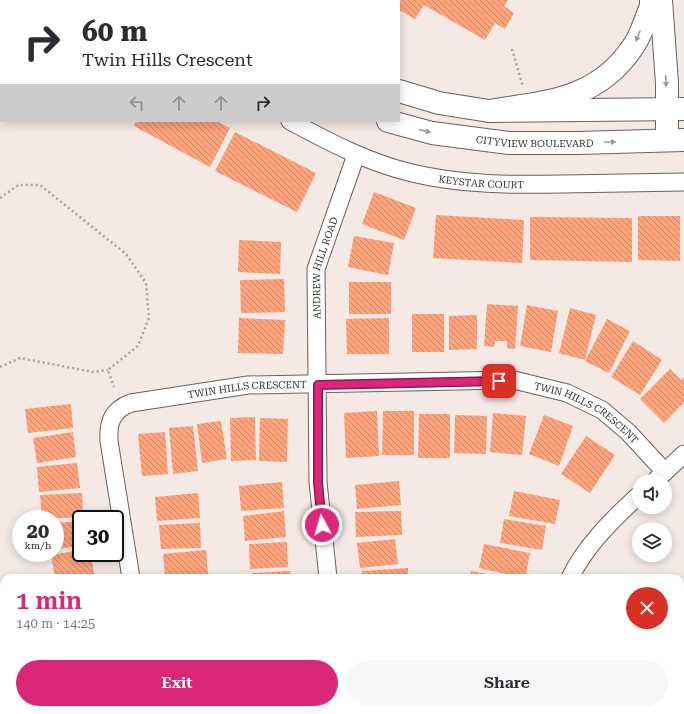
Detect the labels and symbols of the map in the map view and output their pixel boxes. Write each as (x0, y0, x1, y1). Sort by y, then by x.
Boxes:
one-way arrow (635, 31, 641, 42)
one-way arrow (663, 75, 670, 87)
one-way arrow (419, 129, 431, 135)
street label: CITYVIEW BOULEVARD (475, 133, 594, 149)
one-way arrow (604, 139, 616, 146)
street label: KEYSTAR COURT (438, 173, 524, 190)
street label: ANDREW HILL ROAD (310, 215, 340, 319)
pin (482, 364, 516, 398)
street label: TWIN HILLS CRESCENT (187, 378, 307, 400)
street label: TWIN HILLS CRESCENT (533, 380, 641, 445)
position arrow (301, 504, 343, 546)
speed limit sign: 30 (72, 510, 124, 562)

